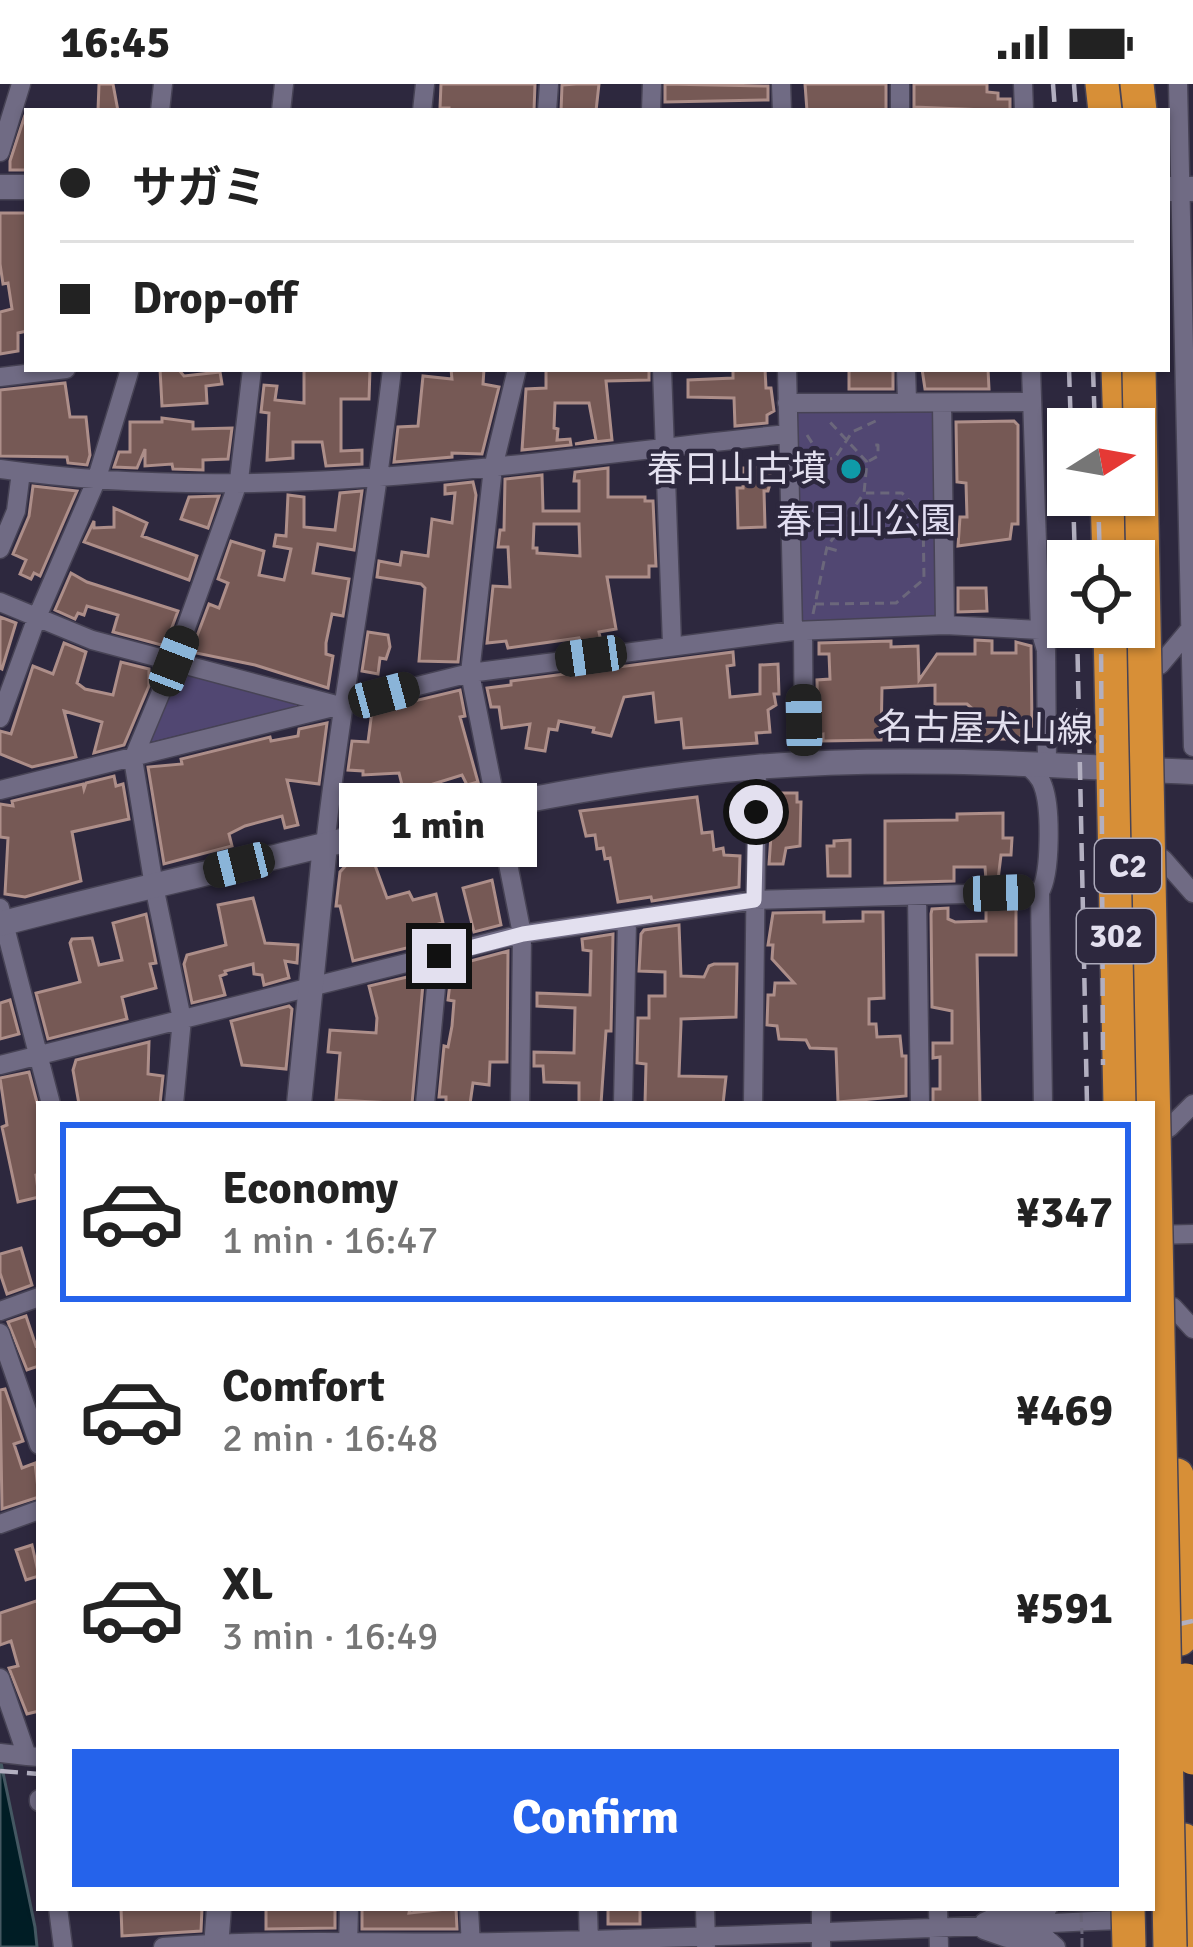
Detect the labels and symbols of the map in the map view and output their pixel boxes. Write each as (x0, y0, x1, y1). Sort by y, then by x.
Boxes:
north arrow (1047, 408, 1155, 516)
place label: 春日山古墳 (647, 447, 827, 492)
marker: 春日山古墳 (838, 456, 864, 482)
park label: 春日山公園 (776, 499, 956, 544)
car (144, 621, 204, 701)
car (553, 633, 629, 679)
car (345, 668, 423, 722)
car (785, 684, 823, 756)
street label: 名古屋犬山線 (877, 705, 1093, 753)
callout: 1 min (340, 782, 538, 866)
route start (729, 785, 783, 839)
car (200, 839, 278, 891)
road number: C2 (1095, 839, 1161, 893)
car (962, 874, 1036, 912)
road number: 302 (1077, 909, 1155, 963)
route end (412, 929, 466, 983)

